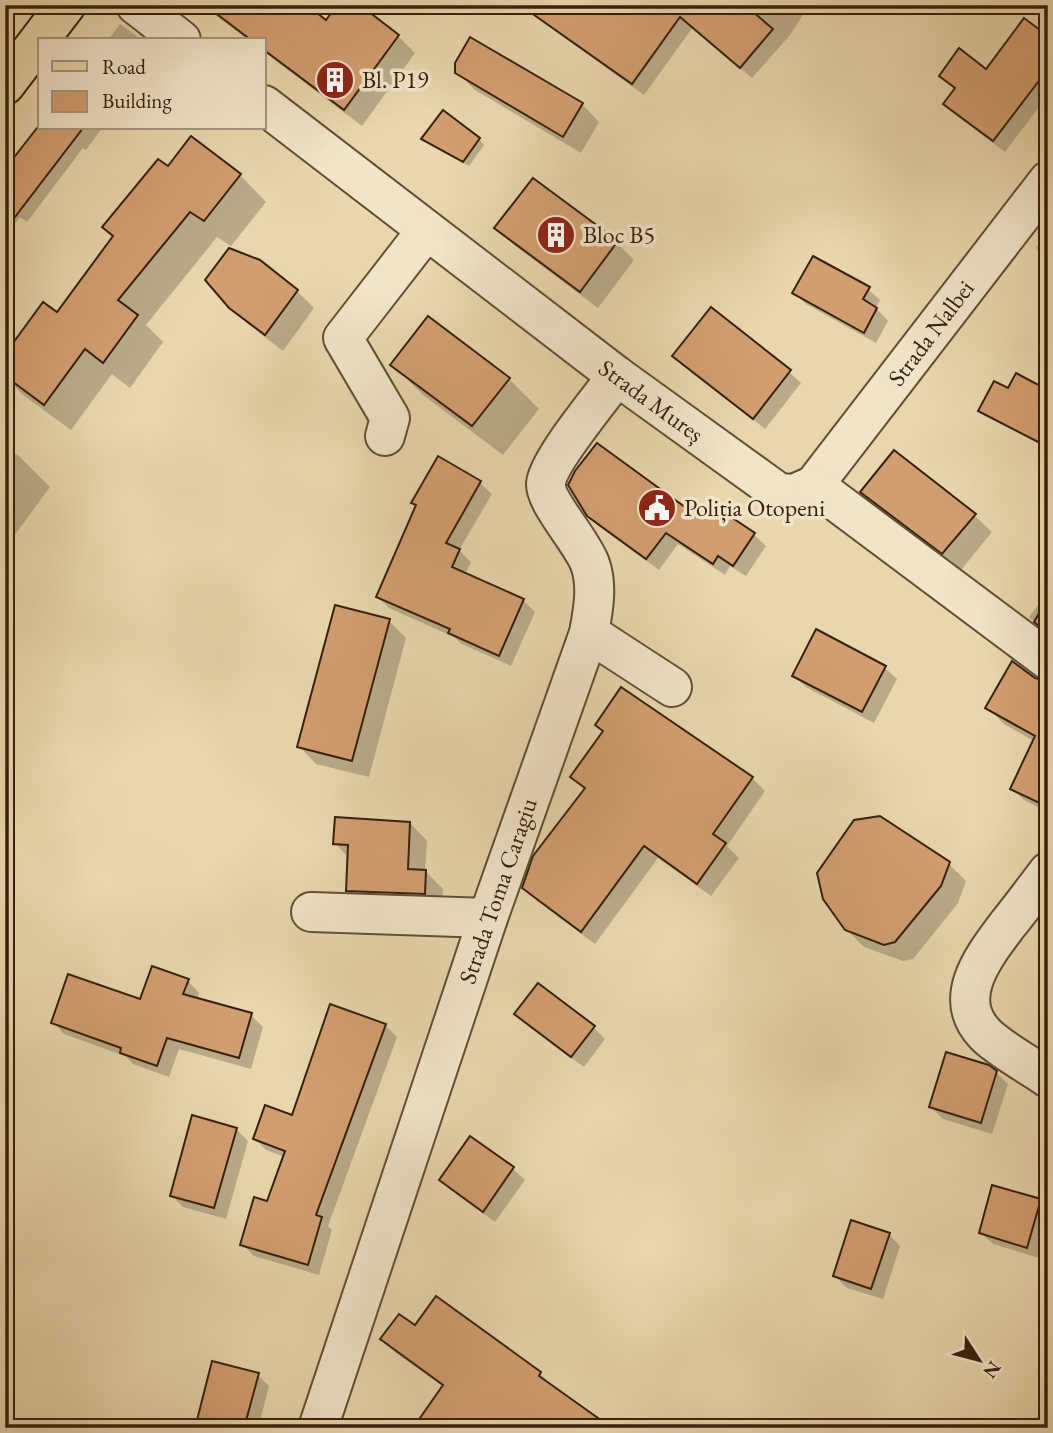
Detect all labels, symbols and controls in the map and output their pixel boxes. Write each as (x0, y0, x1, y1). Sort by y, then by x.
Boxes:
legend (38, 38, 266, 130)
text: Road (102, 53, 146, 80)
building icon: Bl. P19 (314, 59, 356, 101)
place label: Bl. P19 (362, 64, 429, 95)
text: Building (102, 87, 172, 114)
building icon: Bloc B5 (535, 214, 577, 256)
place label: Bloc B5 (583, 219, 655, 250)
street label: Strada Nalbei (881, 273, 981, 392)
street label: Strada Mureș (593, 352, 710, 449)
public building icon: Poliția Otopeni (636, 487, 678, 529)
place label: Poliția Otopeni (684, 492, 825, 523)
street label: Strada Toma Caragiu (451, 794, 544, 988)
north arrow (944, 1324, 1014, 1394)
text: N (977, 1356, 1007, 1384)

